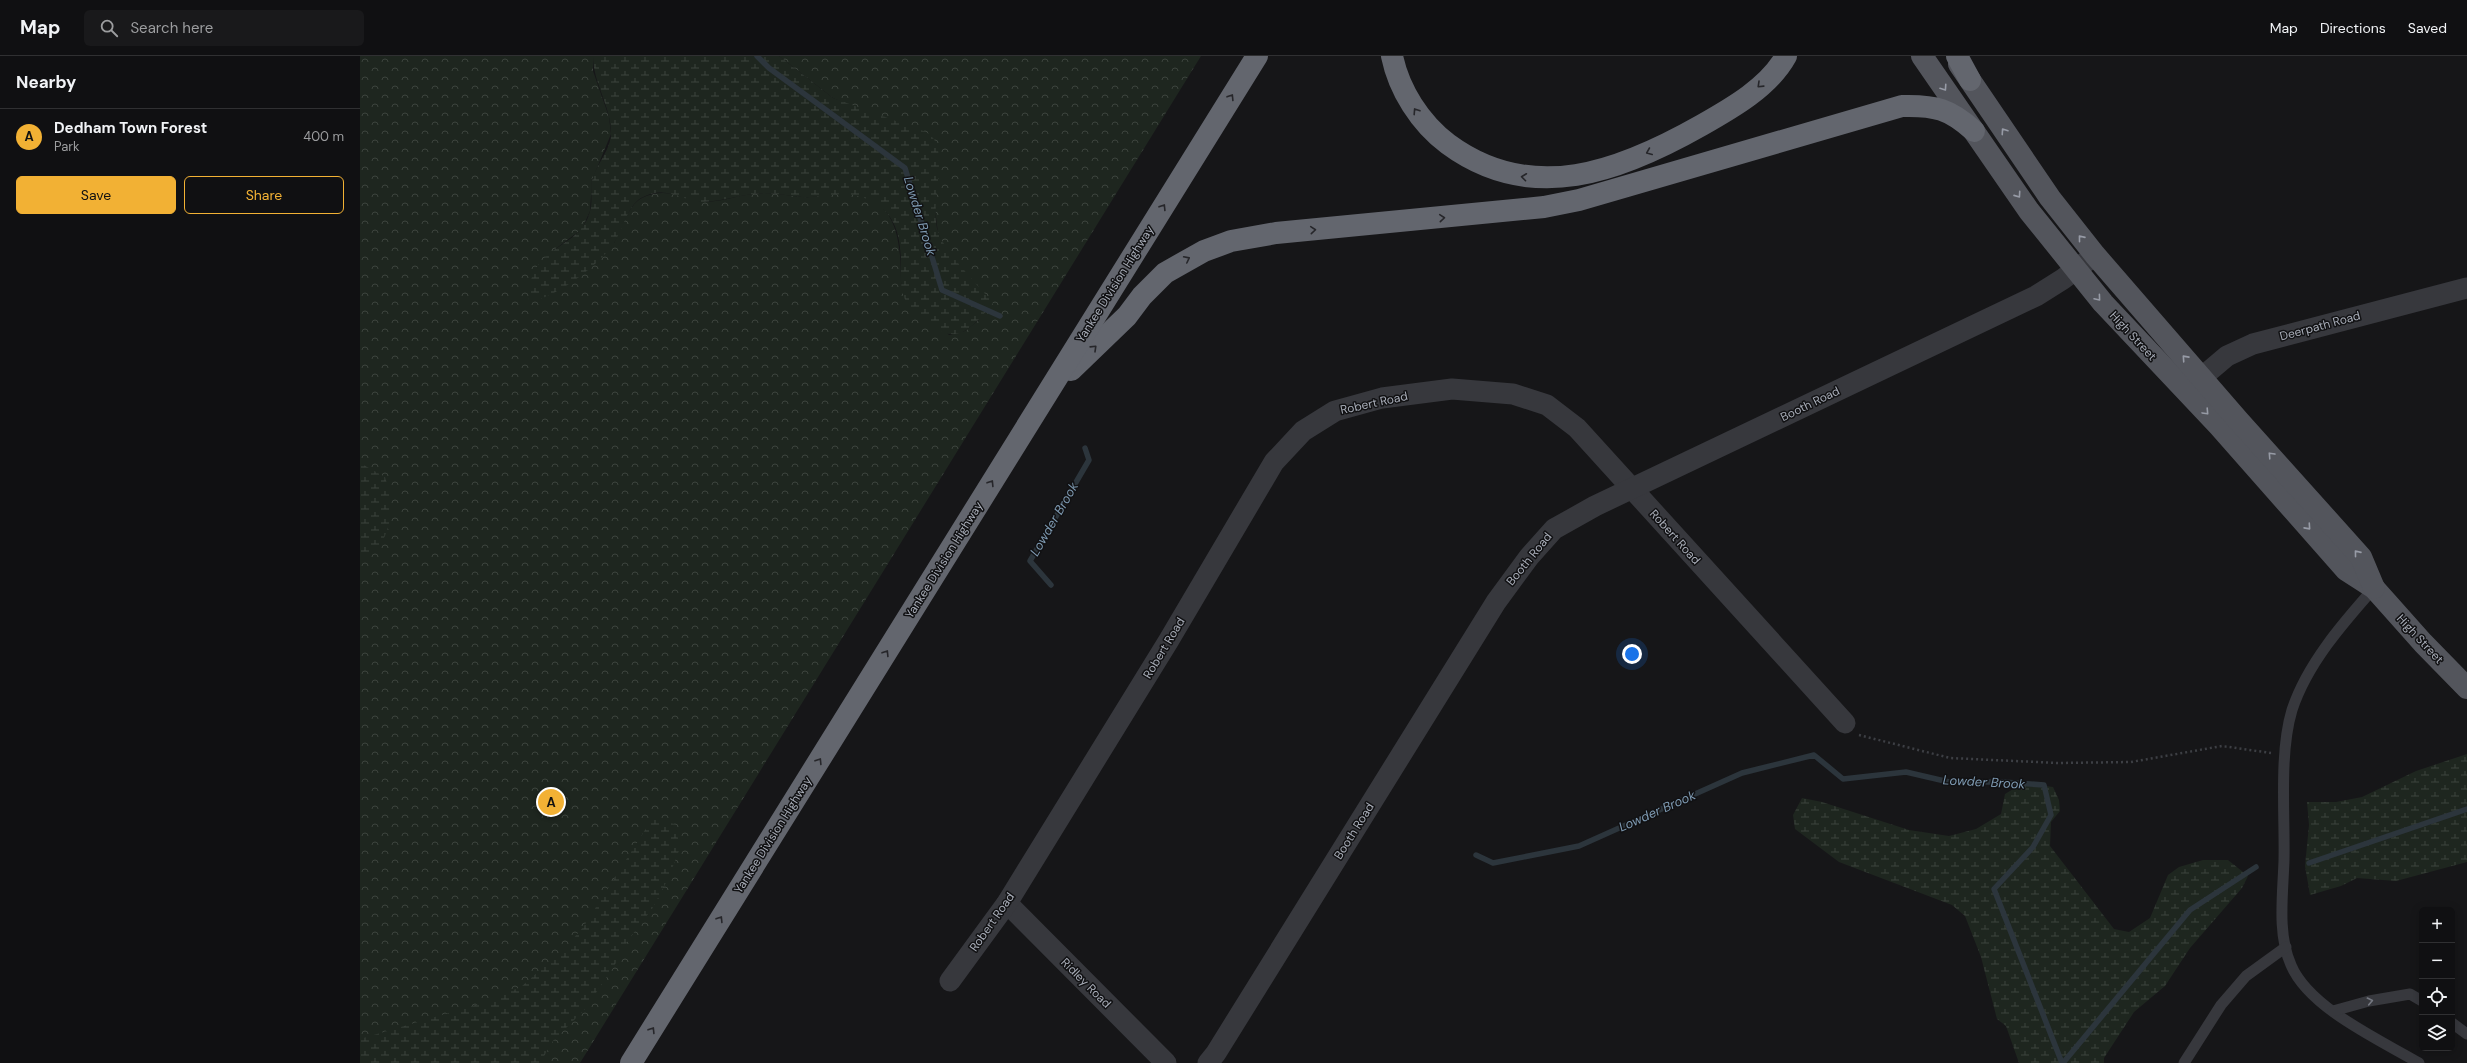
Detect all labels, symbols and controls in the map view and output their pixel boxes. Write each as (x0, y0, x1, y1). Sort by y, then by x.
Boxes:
search box (84, 10, 364, 46)
text: Map (20, 15, 60, 40)
icon: search (98, 17, 120, 39)
text: Search here (130, 18, 213, 38)
text: Map (2270, 19, 2298, 37)
text: Directions (2320, 19, 2386, 37)
text: Saved (2408, 19, 2447, 37)
text: Nearby (16, 71, 76, 93)
one-way arrow (1757, 80, 1765, 88)
one-way arrow (1939, 84, 1947, 91)
one-way arrow (1226, 94, 1234, 101)
one-way arrow (1414, 108, 1421, 115)
text: Dedham Town Forest (54, 118, 207, 138)
text: A (24, 128, 34, 145)
text: 400 m (303, 128, 344, 145)
one-way arrow (2001, 128, 2009, 135)
text: Park (54, 138, 80, 155)
one-way arrow (1646, 147, 1654, 155)
one-way arrow (1521, 173, 1527, 182)
water label: Lowder Brook (900, 174, 940, 258)
button: Save (16, 176, 176, 214)
button: Share (184, 176, 344, 214)
one-way arrow (2013, 191, 2020, 198)
one-way arrow (1158, 204, 1165, 211)
one-way arrow (1439, 214, 1445, 223)
street label: Yankee Division Highway (1072, 222, 1158, 345)
one-way arrow (1310, 226, 1316, 235)
one-way arrow (2079, 236, 2086, 243)
one-way arrow (1183, 257, 1191, 264)
one-way arrow (2093, 293, 2100, 300)
street label: High Street (2106, 308, 2160, 364)
street label: Deerpath Road (2278, 308, 2362, 344)
one-way arrow (1089, 345, 1097, 353)
one-way arrow (2182, 355, 2189, 363)
street label: Booth Road (1778, 383, 1842, 425)
street label: Robert Road (1339, 388, 1409, 418)
one-way arrow (2202, 408, 2209, 415)
one-way arrow (2268, 453, 2275, 460)
water label: Lowder Brook (1026, 479, 1082, 559)
one-way arrow (987, 480, 994, 487)
street label: Yankee Division Highway (901, 498, 987, 621)
street label: Robert Road (1646, 506, 1704, 568)
one-way arrow (2303, 522, 2311, 530)
street label: Booth Road (1503, 529, 1555, 589)
one-way arrow (2355, 550, 2362, 558)
street label: High Street (2393, 611, 2447, 667)
street label: Robert Road (1140, 615, 1188, 681)
your location (1622, 644, 1642, 664)
one-way arrow (881, 650, 889, 657)
one-way arrow (814, 758, 821, 765)
water label: Lowder Brook (1942, 771, 2026, 793)
street label: Yankee Division Highway (730, 773, 816, 896)
water label: Lowder Brook (1616, 786, 1698, 836)
pin: A (538, 787, 564, 817)
street label: Booth Road (1330, 800, 1378, 862)
street label: Robert Road (966, 889, 1018, 955)
map controls (2419, 907, 2455, 1051)
button: + (2419, 907, 2455, 943)
one-way arrow (716, 916, 723, 923)
button: − (2419, 943, 2455, 979)
street label: Ridley Road (1058, 955, 1114, 1011)
button: locate (2419, 979, 2455, 1015)
one-way arrow (2367, 997, 2374, 1005)
button: layers (2419, 1015, 2455, 1051)
one-way arrow (647, 1027, 655, 1034)

